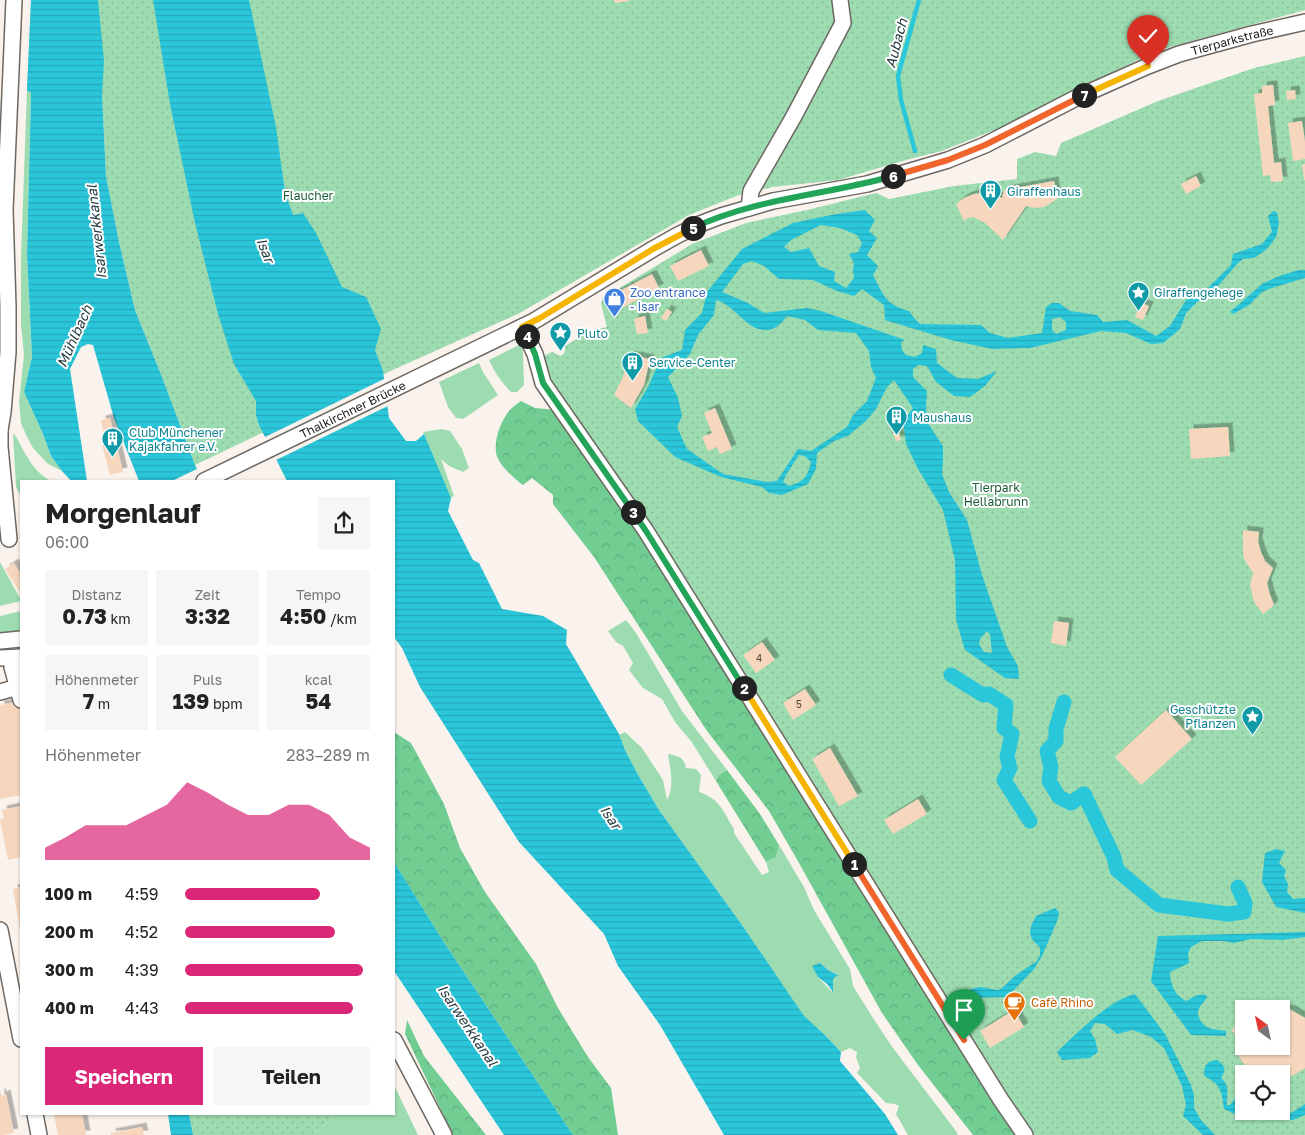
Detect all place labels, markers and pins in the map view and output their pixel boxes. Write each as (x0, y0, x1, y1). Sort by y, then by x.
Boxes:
pin (1127, 15, 1169, 66)
pin: 7 (1072, 82, 1096, 108)
pin: 6 (880, 164, 906, 188)
building icon: Giraffenhaus (979, 179, 1003, 210)
place label: Giraffenhaus (1007, 184, 1081, 199)
pin: 5 (680, 216, 706, 240)
place icon: Giraffengehege (1126, 280, 1150, 311)
place label: Zoo entrance - Isar (630, 285, 706, 314)
place label: Giraffengehege (1154, 285, 1243, 300)
shop icon: Zoo entrance - Isar (602, 287, 626, 318)
place icon: Pluto (549, 321, 573, 352)
pin: 4 (514, 324, 540, 348)
place label: Pluto (577, 326, 608, 341)
building icon: Service-Center (621, 350, 645, 381)
place label: Service-Center (649, 355, 736, 370)
building icon: Maushaus (885, 405, 909, 436)
place label: Maushaus (913, 410, 972, 425)
place label: Club Münchener Kajakfahrer e.V. (129, 425, 224, 454)
building icon: Club Münchener Kajakfahrer e.V. (101, 427, 125, 458)
pin: 3 (620, 500, 646, 524)
pin: 2 (732, 676, 756, 700)
place label: Geschützte Pflanzen (1170, 702, 1236, 731)
place icon: Geschützte Pflanzen (1240, 704, 1264, 735)
pin: 1 (842, 852, 866, 876)
pin (943, 989, 985, 1040)
cafe icon: Cafè Rhino (1003, 990, 1027, 1021)
place label: Cafè Rhino (1031, 995, 1094, 1010)

